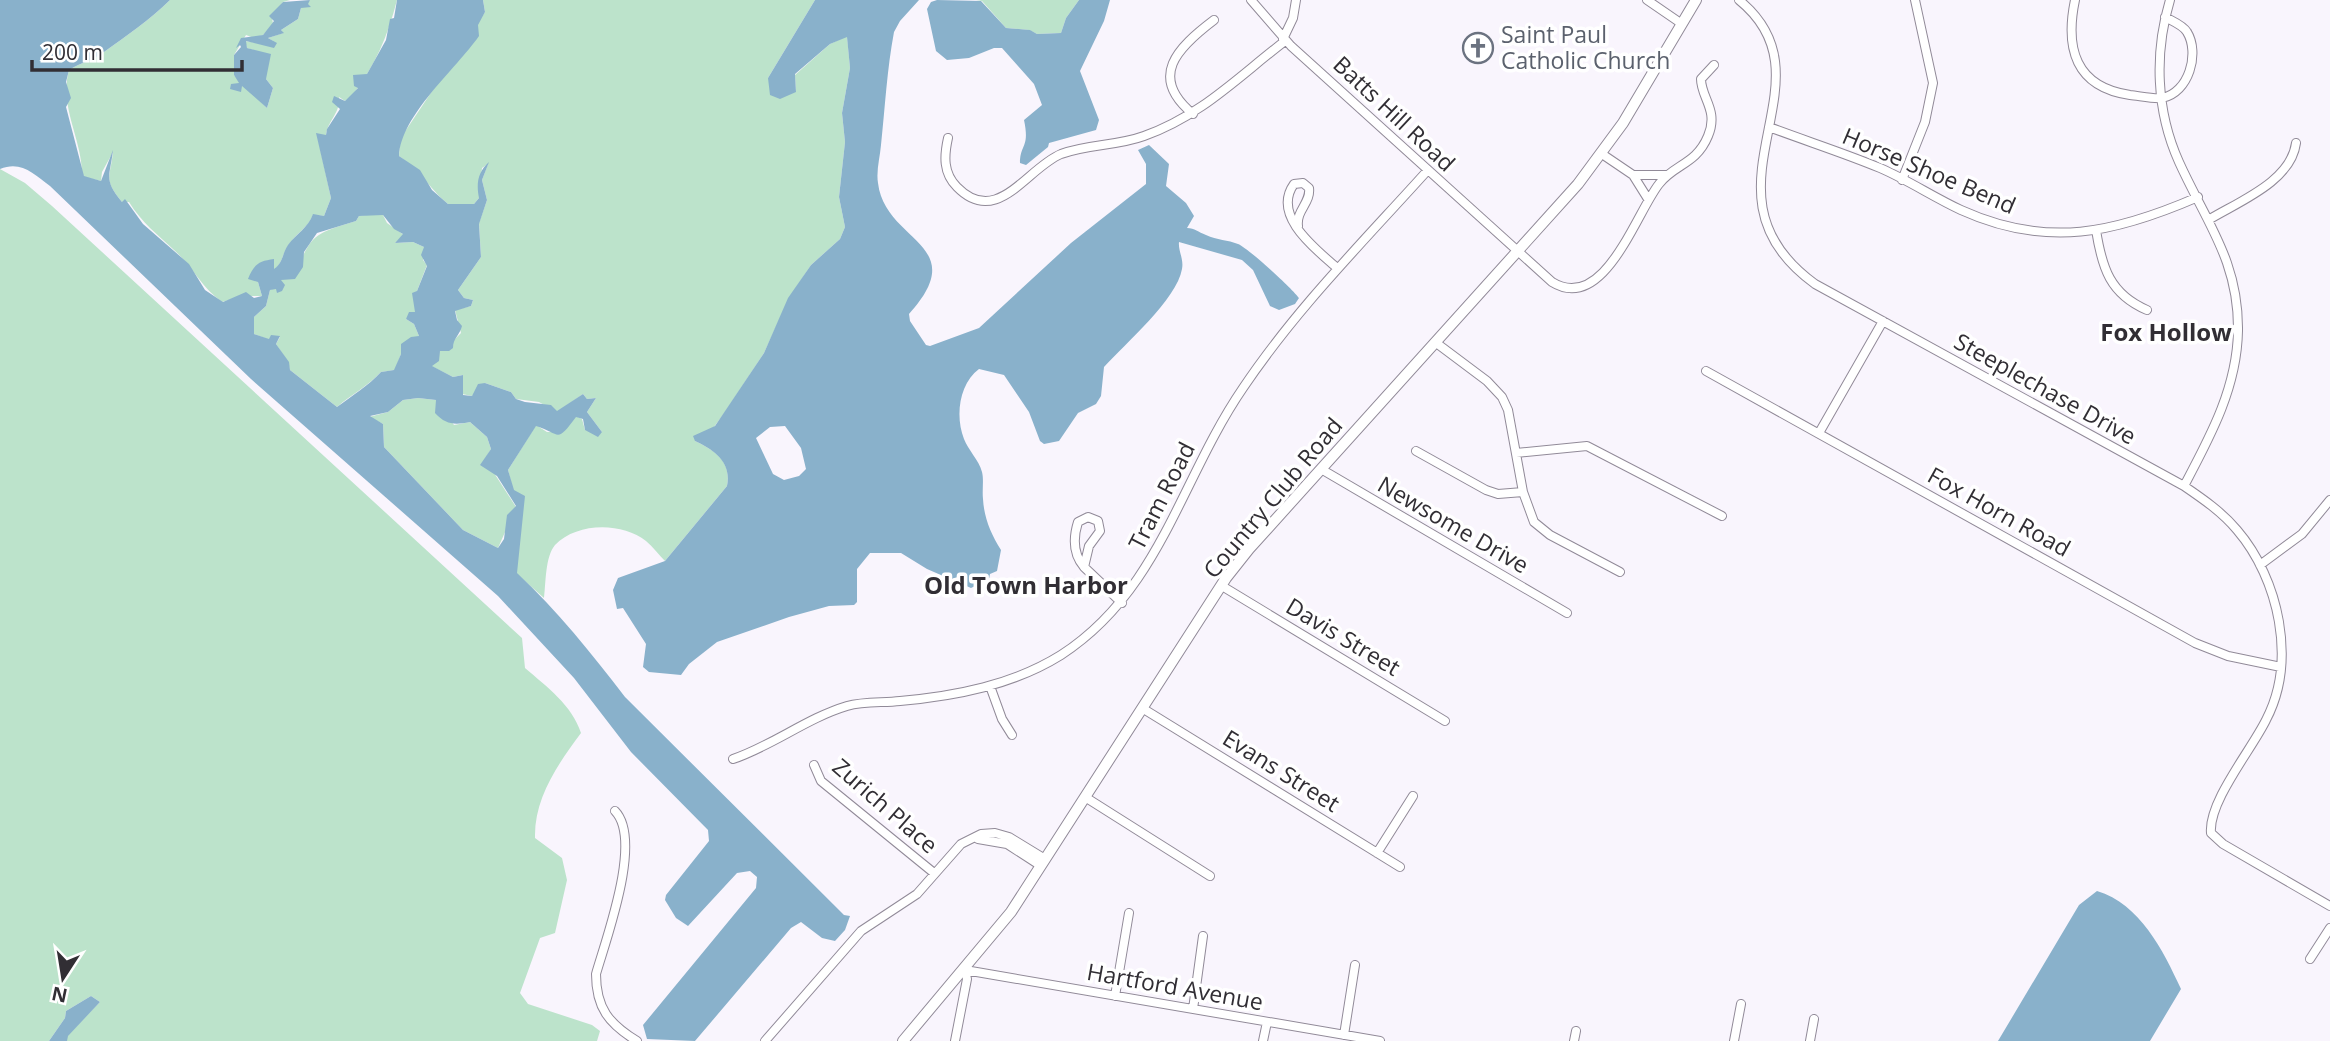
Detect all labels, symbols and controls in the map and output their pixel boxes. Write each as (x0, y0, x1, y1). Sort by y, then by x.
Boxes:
place label: Saint Paul Catholic Church (1501, 18, 1670, 76)
scale bar (32, 28, 242, 72)
church icon: Saint Paul Catholic Church (1461, 31, 1495, 65)
text: 200 m (42, 38, 103, 66)
street label: Batts Hill Road (1327, 48, 1463, 178)
street label: Horse Shoe Bend (1838, 119, 2021, 221)
district label: Fox Hollow (2100, 315, 2232, 348)
street label: Steeplechase Drive (1949, 325, 2142, 451)
street label: Country Club Road (1195, 410, 1349, 585)
street label: Tram Road (1120, 436, 1202, 555)
street label: Fox Horn Road (1922, 459, 2077, 564)
street label: Newsome Drive (1372, 468, 1535, 580)
district label: Old Town Harbor (924, 568, 1128, 601)
street label: Davis Street (1280, 589, 1407, 683)
street label: Evans Street (1217, 722, 1346, 819)
street label: Zurich Place (826, 751, 945, 860)
north arrow (28, 943, 98, 1013)
street label: Hartford Avenue (1085, 955, 1266, 1017)
text: N (49, 980, 70, 1009)

